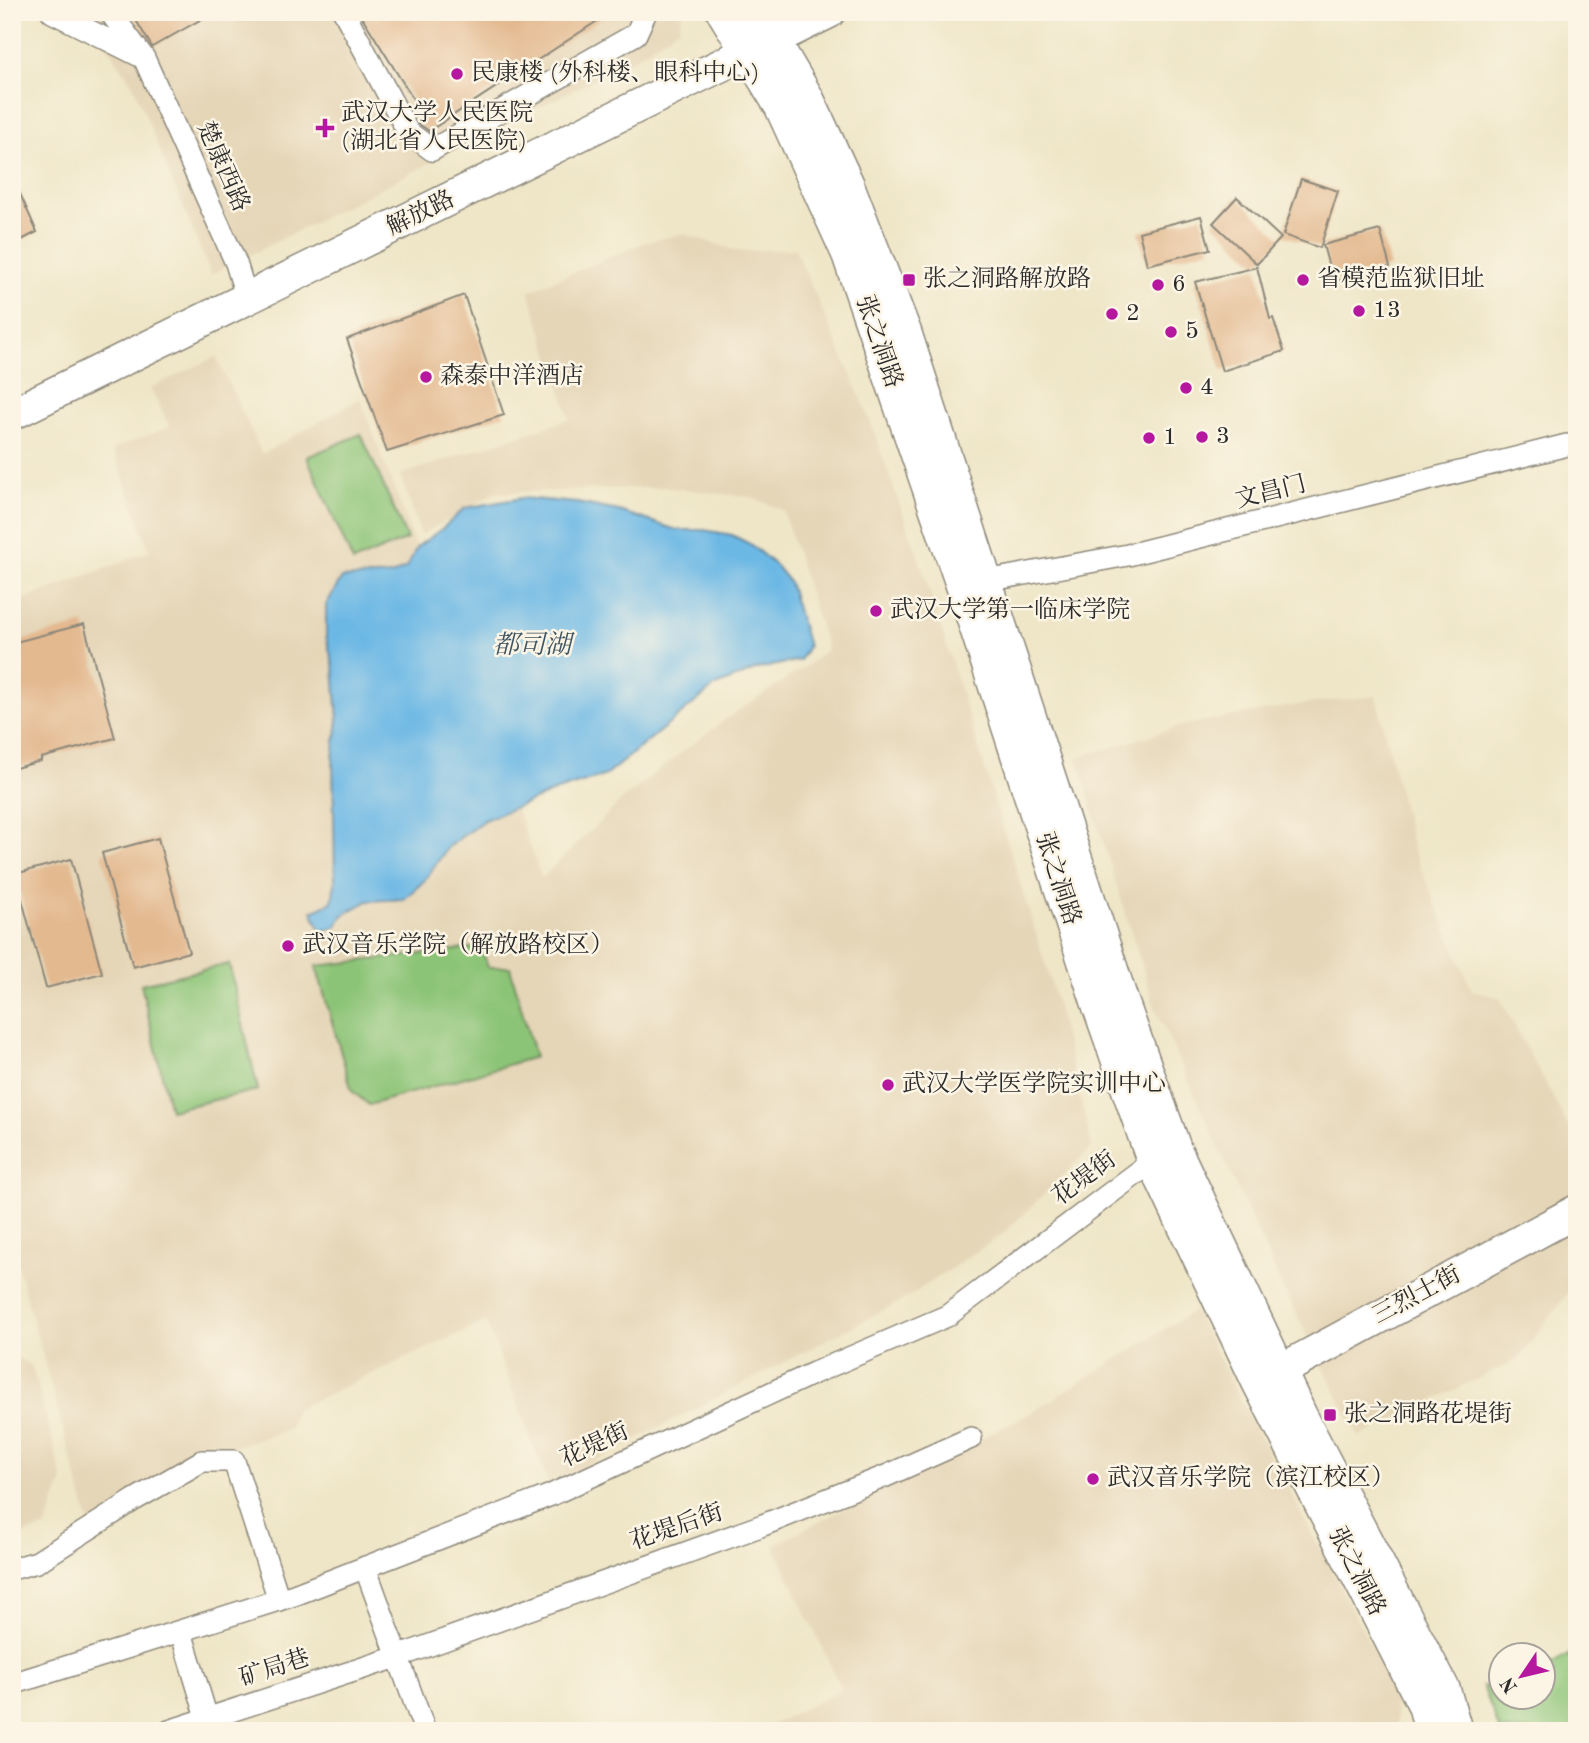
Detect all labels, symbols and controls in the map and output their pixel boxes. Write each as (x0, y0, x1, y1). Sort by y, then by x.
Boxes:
place label: 民康楼 (外科楼、眼科中心) (471, 59, 759, 86)
marker: 民康楼 (外科楼、眼科中心) (449, 66, 465, 82)
place label: 武汉大学人民医院 (湖北省人民医院) (341, 99, 533, 154)
street label: 楚康西路 (192, 117, 255, 216)
marker: 武汉大学人民医院 (湖北省人民医院) (315, 118, 335, 138)
street label: 解放路 (382, 185, 459, 241)
place label: 张之洞路解放路 (923, 265, 1091, 292)
place label: 省模范监狱旧址 (1317, 265, 1485, 292)
marker: 张之洞路解放路 (901, 272, 917, 288)
marker: 省模范监狱旧址 (1295, 272, 1311, 288)
place label: 6 (1172, 273, 1186, 297)
marker: 6 (1150, 277, 1166, 293)
street label: 张之洞路 (851, 292, 908, 391)
place label: 13 (1373, 299, 1401, 323)
place label: 2 (1126, 302, 1140, 326)
marker: 13 (1351, 303, 1367, 319)
marker: 2 (1104, 306, 1120, 322)
place label: 5 (1185, 320, 1199, 344)
marker: 5 (1163, 324, 1179, 340)
place label: 森泰中洋酒店 (440, 362, 584, 389)
marker: 森泰中洋酒店 (418, 369, 434, 385)
place label: 4 (1200, 376, 1214, 400)
marker: 4 (1178, 380, 1194, 396)
place label: 3 (1216, 425, 1230, 449)
place label: 1 (1163, 426, 1177, 450)
marker: 3 (1194, 429, 1210, 445)
marker: 1 (1141, 430, 1157, 446)
street label: 文昌门 (1232, 470, 1309, 513)
place label: 武汉大学第一临床学院 (890, 596, 1130, 623)
marker: 武汉大学第一临床学院 (868, 603, 884, 619)
water label: 都司湖 (493, 631, 575, 659)
street label: 张之洞路 (1031, 829, 1086, 928)
place label: 武汉音乐学院（解放路校区） (302, 931, 614, 958)
marker: 武汉音乐学院（解放路校区） (280, 938, 296, 954)
place label: 武汉大学医学院实训中心 (902, 1070, 1166, 1097)
marker: 武汉大学医学院实训中心 (880, 1077, 896, 1093)
street label: 花堤街 (1047, 1145, 1121, 1210)
street label: 三烈士街 (1368, 1260, 1465, 1329)
place label: 张之洞路花堤街 (1344, 1400, 1512, 1427)
marker: 张之洞路花堤街 (1322, 1407, 1338, 1423)
street label: 花堤街 (556, 1417, 633, 1472)
place label: 武汉音乐学院（滨江校区） (1107, 1464, 1395, 1491)
marker: 武汉音乐学院（滨江校区） (1085, 1471, 1101, 1487)
street label: 花堤后街 (627, 1498, 726, 1555)
street label: 张之洞路 (1324, 1522, 1391, 1620)
north arrow (1488, 1642, 1558, 1712)
street label: 矿局巷 (236, 1644, 313, 1692)
text: N (1498, 1673, 1522, 1696)

